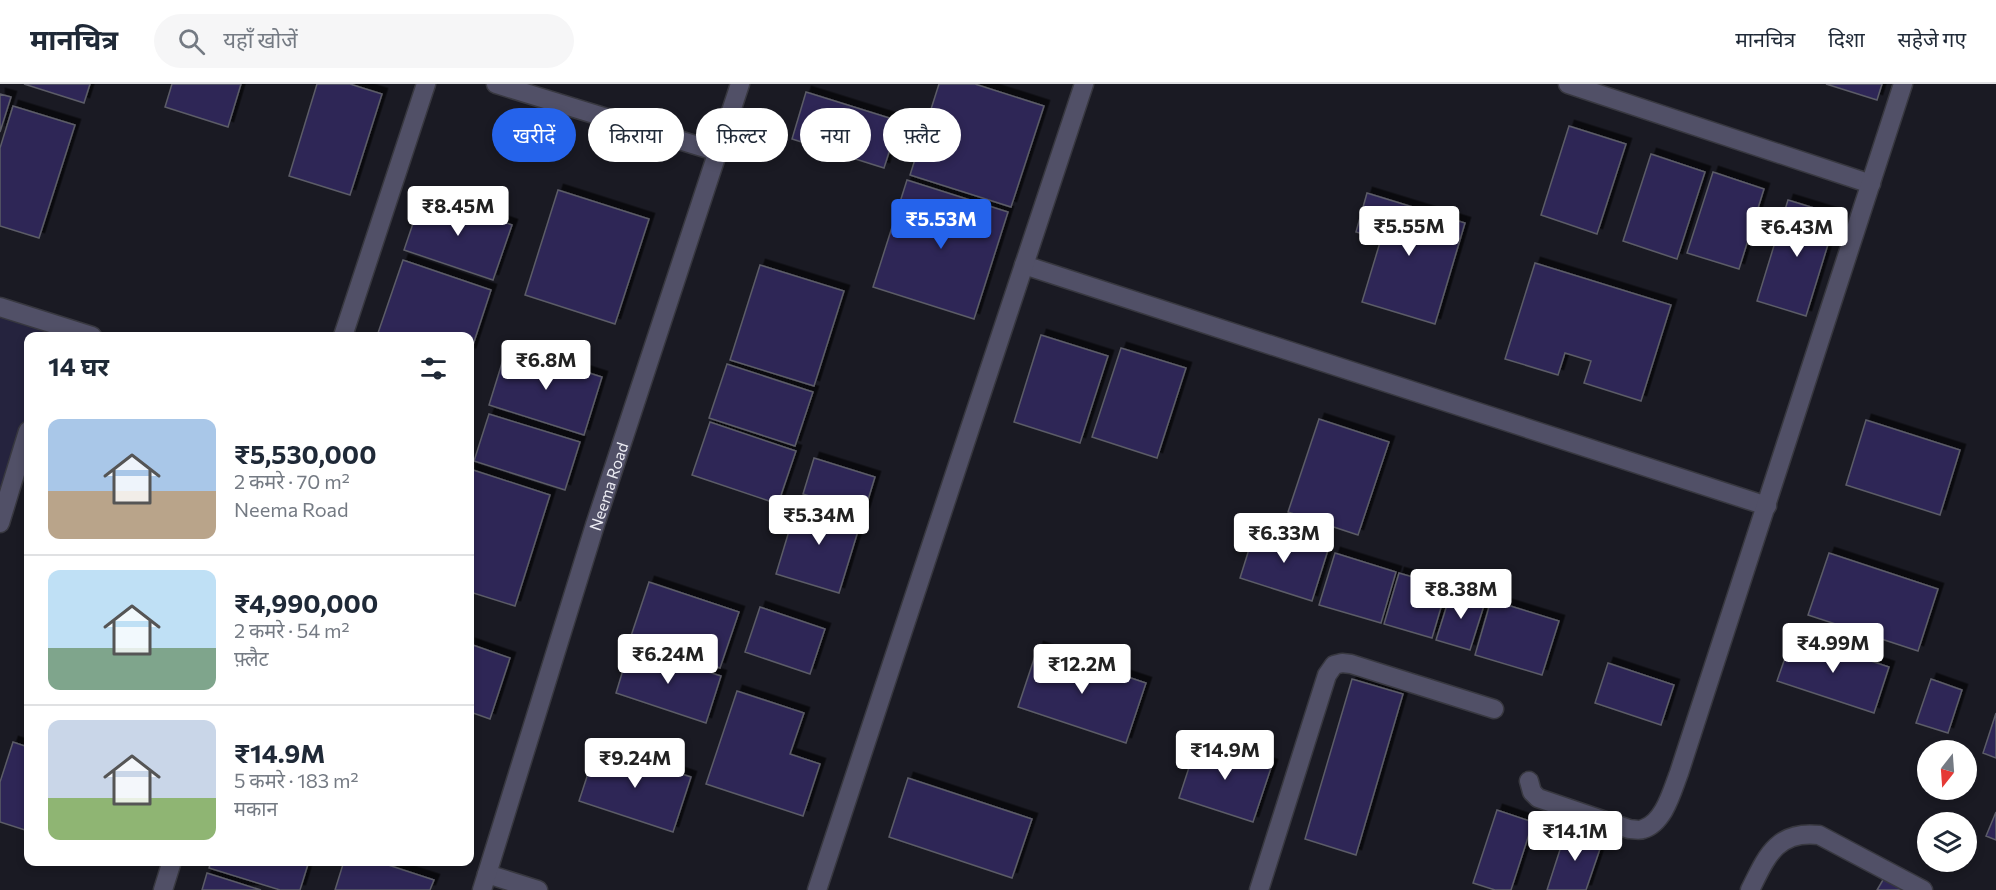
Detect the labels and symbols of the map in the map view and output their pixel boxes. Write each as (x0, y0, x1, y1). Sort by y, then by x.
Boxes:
pin: ₹8.45M (409, 186, 507, 237)
pin: ₹5.53M (892, 199, 990, 250)
pin: ₹5.55M (1360, 206, 1458, 257)
pin: ₹6.43M (1748, 207, 1846, 258)
pin: ₹6.8M (504, 340, 588, 391)
street label: Neema Road (584, 440, 631, 533)
pin: ₹5.34M (770, 495, 868, 546)
pin: ₹6.33M (1235, 513, 1333, 564)
pin: ₹8.38M (1412, 569, 1510, 620)
pin: ₹4.99M (1784, 623, 1882, 674)
pin: ₹6.24M (619, 634, 717, 685)
pin: ₹12.2M (1033, 644, 1131, 695)
pin: ₹14.9M (1176, 730, 1274, 781)
pin: ₹9.24M (586, 738, 684, 789)
north arrow (1917, 740, 1977, 800)
pin: ₹14.1M (1526, 811, 1624, 862)

